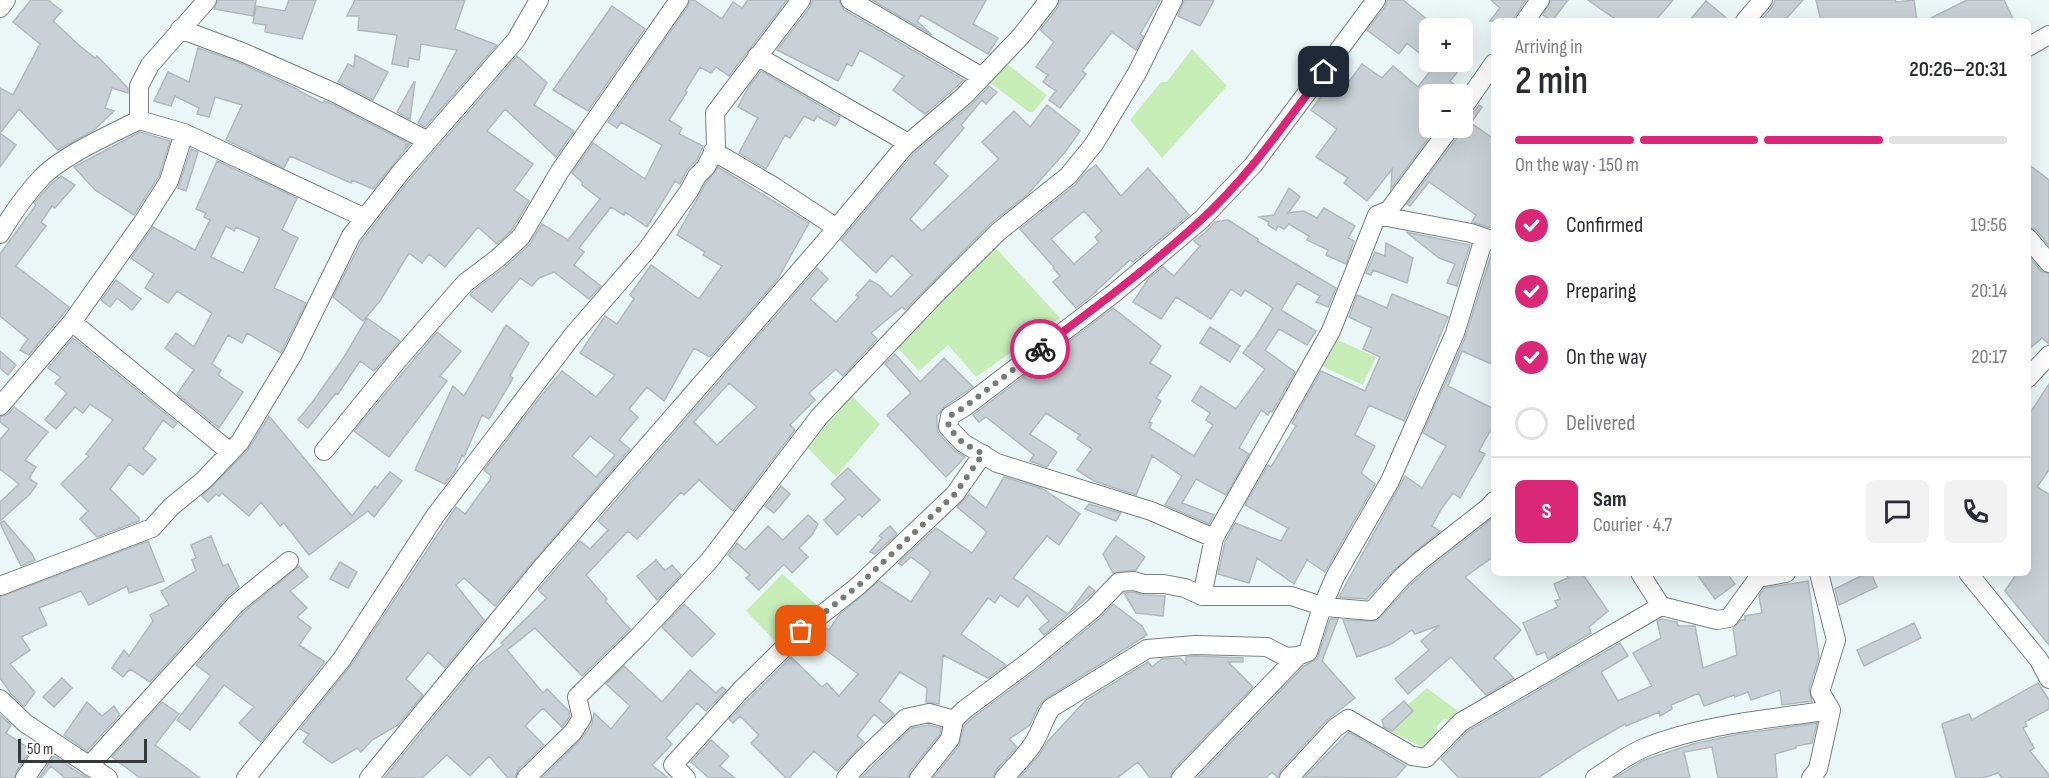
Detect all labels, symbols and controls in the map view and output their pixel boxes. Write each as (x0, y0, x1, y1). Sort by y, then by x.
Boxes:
map controls (1419, 18, 1473, 138)
button: + (1419, 18, 1473, 72)
text: Arriving in (1515, 35, 1583, 59)
pin (1298, 46, 1349, 97)
icon: home (1307, 55, 1340, 88)
text: 20:26–20:31 (1909, 56, 2007, 83)
text: 2 min (1515, 58, 1588, 105)
button: − (1419, 84, 1473, 138)
text: On the way · 150 m (1515, 153, 1639, 177)
icon: check (1515, 209, 1548, 242)
text: Confirmed (1566, 212, 1643, 239)
text: 19:56 (1971, 213, 2007, 237)
icon: check (1515, 275, 1548, 308)
text: Preparing (1566, 278, 1636, 305)
text: 20:14 (1971, 279, 2007, 303)
courier (1010, 319, 1070, 379)
icon: bike (1024, 333, 1057, 366)
icon: check (1515, 341, 1548, 374)
text: On the way (1566, 344, 1647, 371)
text: 20:17 (1971, 345, 2007, 369)
text: Delivered (1566, 410, 1635, 437)
button: chat (1866, 480, 1929, 543)
button: phone (1944, 480, 2007, 543)
text: Sam (1593, 486, 1627, 513)
text: S (1542, 498, 1551, 525)
text: Courier · 4.7 (1593, 513, 1672, 537)
pin (775, 605, 826, 656)
icon: bag (784, 614, 817, 647)
scale bar (18, 736, 147, 764)
text: 50 m (27, 740, 53, 759)

